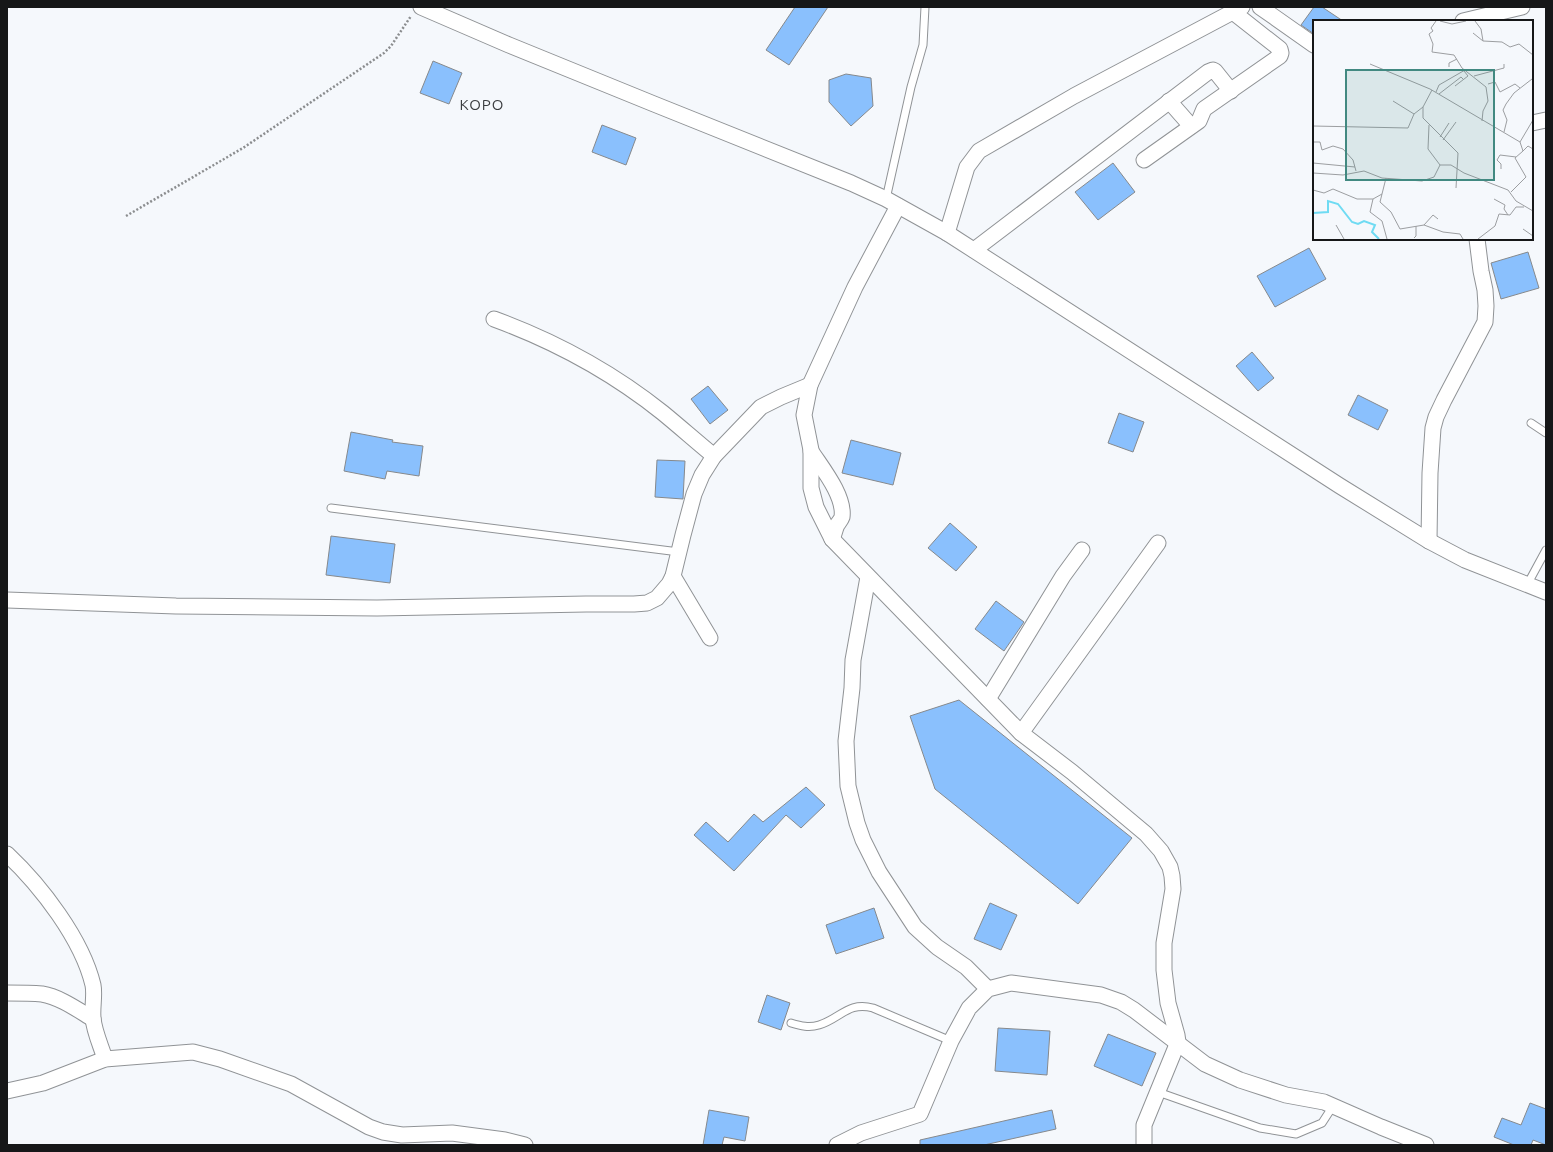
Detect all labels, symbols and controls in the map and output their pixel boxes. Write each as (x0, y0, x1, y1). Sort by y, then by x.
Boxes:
inset map (1313, 20, 1533, 240)
district label: KOPO (460, 96, 504, 113)

